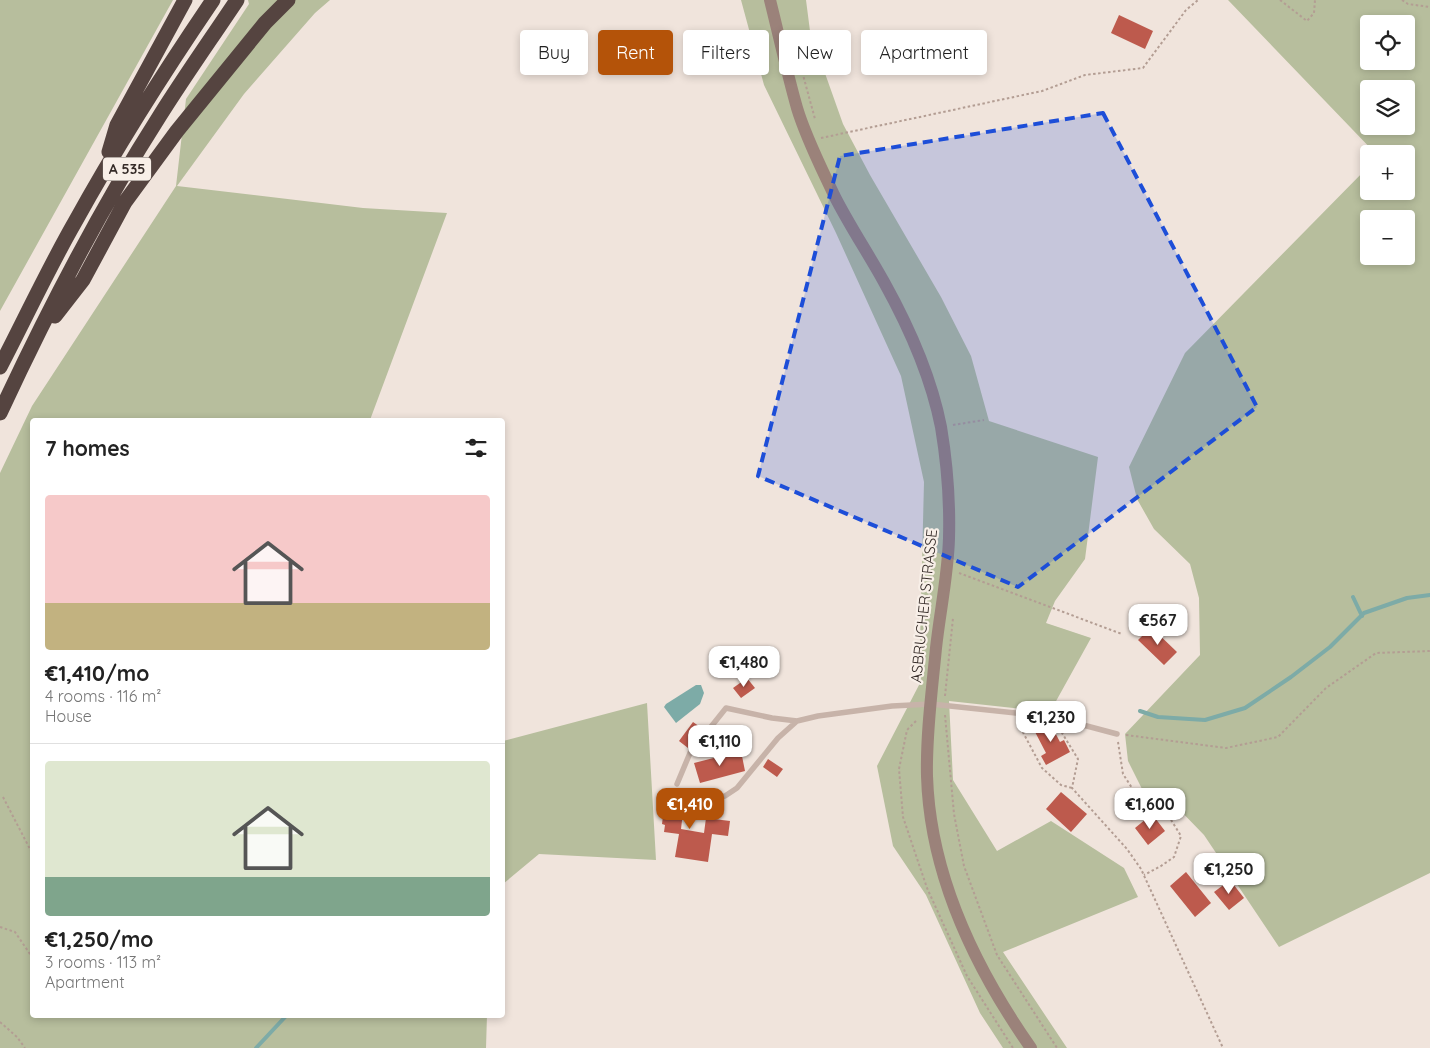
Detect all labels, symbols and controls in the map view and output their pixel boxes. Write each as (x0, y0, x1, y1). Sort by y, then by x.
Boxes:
map controls (1360, 15, 1415, 265)
button: locate (1360, 15, 1415, 70)
chip: Buy (520, 30, 588, 75)
chip: Rent (598, 30, 673, 75)
chip: Filters (683, 30, 769, 75)
chip: New (779, 30, 851, 75)
chip: Apartment (861, 30, 987, 75)
button: layers (1360, 80, 1415, 135)
button: + (1360, 145, 1415, 200)
road number: A 535 (103, 157, 151, 180)
button: − (1360, 210, 1415, 265)
icon: filters (462, 434, 490, 462)
text: 7 homes (45, 435, 130, 461)
icon: home (223, 528, 313, 618)
street label: ASBRUCHER STRASSE (906, 528, 941, 684)
pin: €567 (1128, 604, 1188, 646)
text: €567 (1140, 610, 1176, 630)
pin: €1,480 (703, 646, 785, 688)
text: €1,480 (720, 652, 768, 672)
text: €1,410/mo (45, 660, 149, 686)
text: 4 rooms · 116 m² (45, 686, 161, 706)
pin: €1,230 (1010, 700, 1092, 743)
text: House (45, 706, 92, 726)
text: €1,230 (1027, 707, 1075, 727)
pin: €1,110 (679, 724, 761, 767)
text: €1,110 (699, 731, 741, 751)
pin: €1,410 (649, 788, 731, 830)
pin: €1,600 (1109, 788, 1191, 830)
icon: home (223, 793, 313, 883)
text: €1,410 (667, 794, 713, 814)
text: €1,600 (1125, 794, 1175, 814)
pin: €1,250 (1188, 852, 1270, 895)
text: €1,250 (1205, 859, 1253, 879)
text: €1,250/mo (45, 926, 153, 952)
text: 3 rooms · 113 m² (45, 952, 161, 972)
text: Apartment (45, 972, 125, 992)

